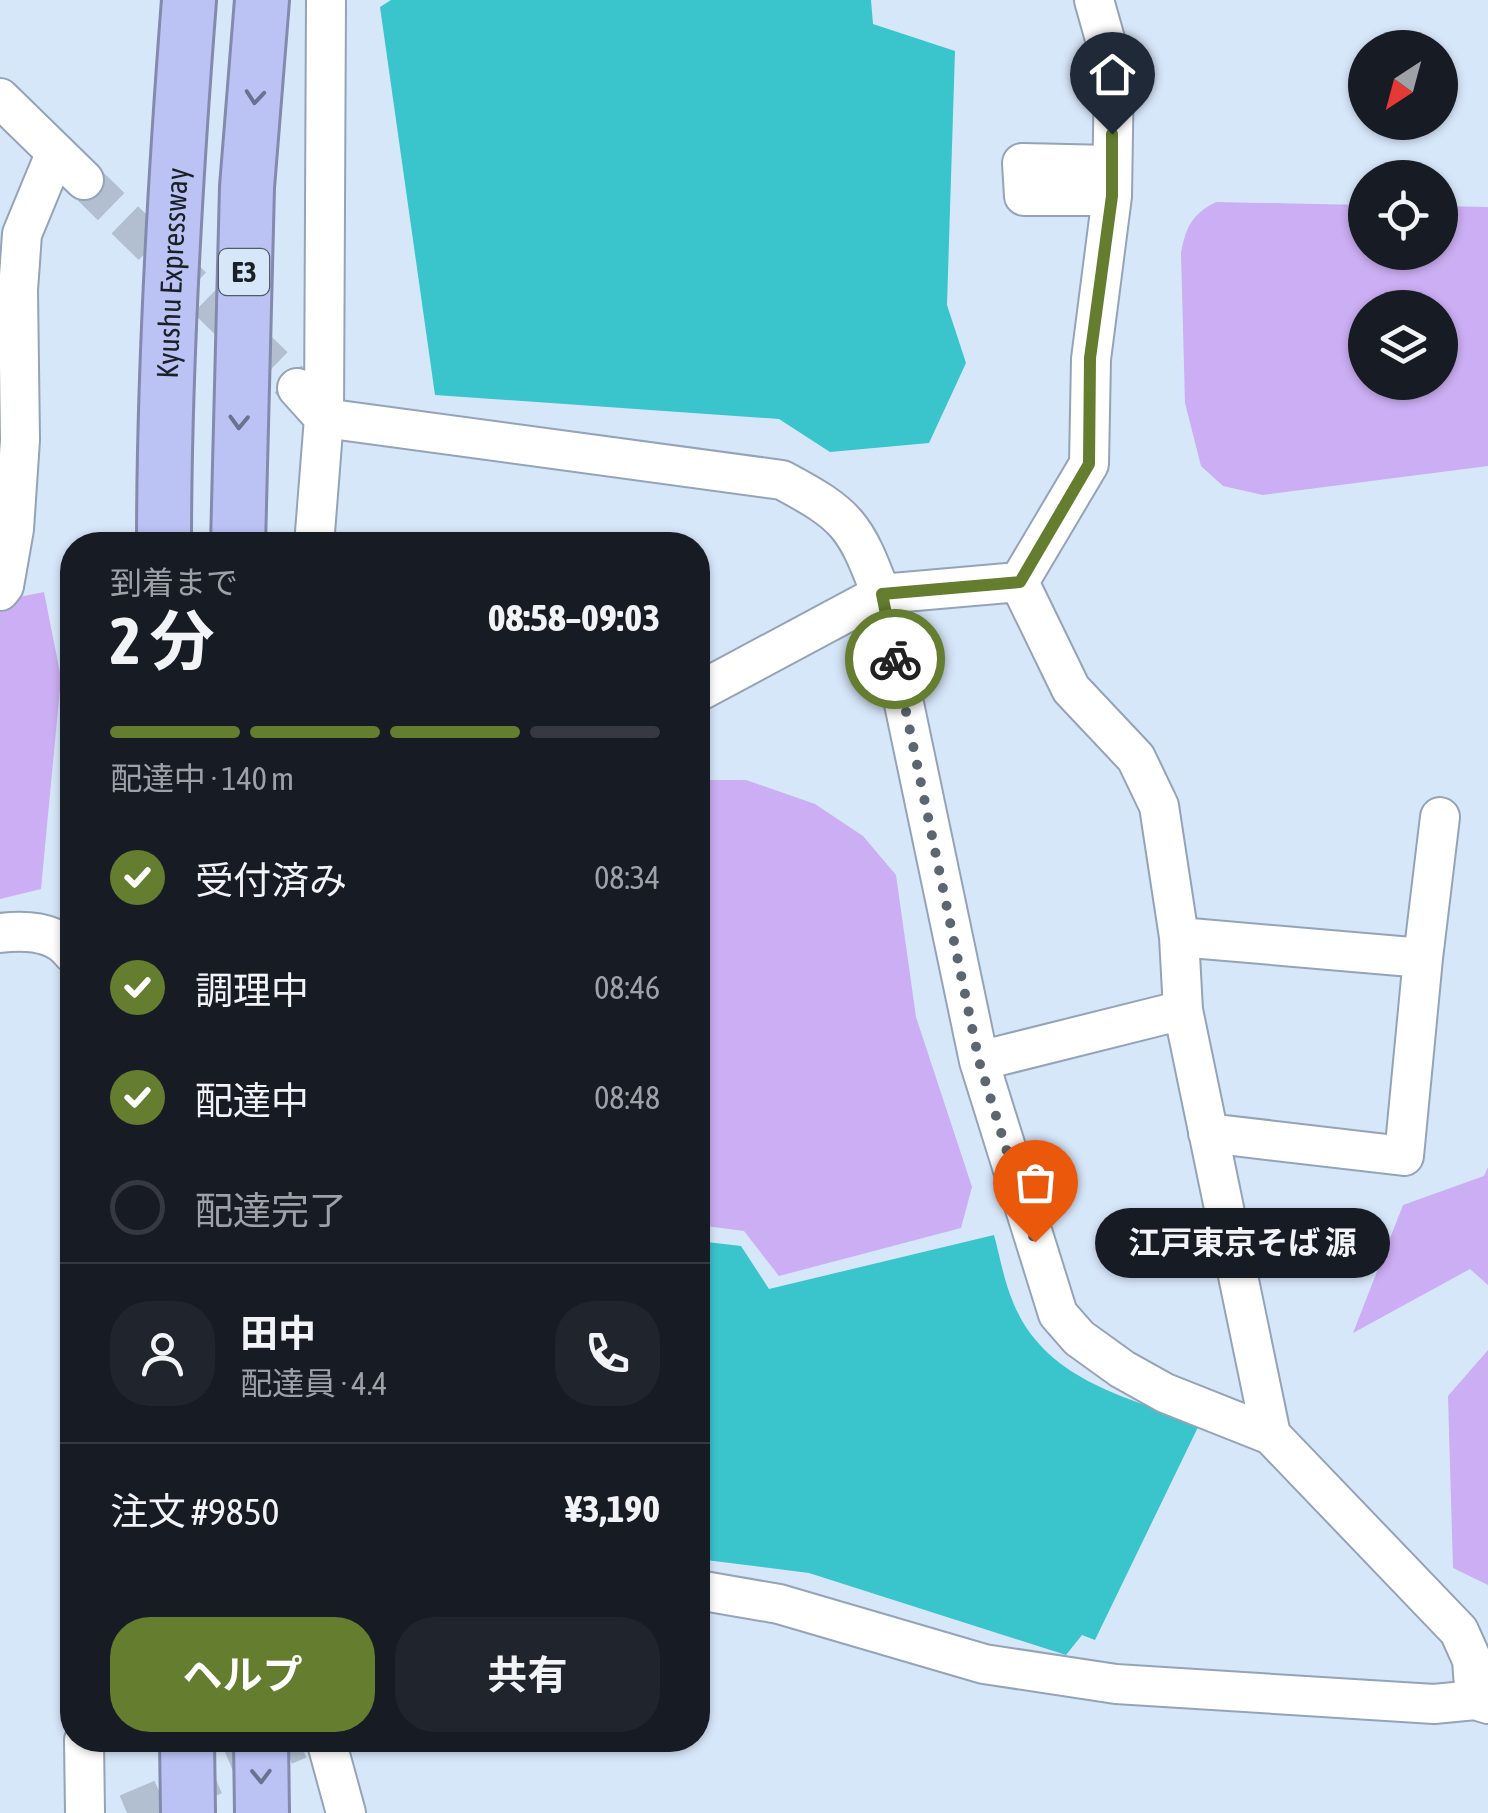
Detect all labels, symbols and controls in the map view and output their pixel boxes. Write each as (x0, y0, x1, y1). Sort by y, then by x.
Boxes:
north arrow (1348, 30, 1458, 140)
map controls (1348, 30, 1458, 400)
pin (1070, 32, 1155, 135)
icon: home (1085, 47, 1140, 102)
one-way arrow (244, 90, 266, 106)
button: locate (1348, 160, 1458, 270)
street label: Kyushu Expressway (150, 167, 194, 379)
road number: E3 (219, 249, 269, 295)
button: layers (1348, 290, 1458, 400)
one-way arrow (229, 414, 250, 430)
text: 到着まで (110, 564, 238, 601)
text: 08:58–09:03 (488, 596, 660, 639)
text: 2 分 (110, 603, 214, 678)
courier (845, 609, 945, 709)
icon: bike (868, 632, 923, 687)
text: 配達中 · 140 m (110, 760, 294, 797)
icon: check (110, 850, 165, 905)
text: 受付済み (195, 859, 347, 902)
text: 08:34 (594, 859, 660, 896)
icon: check (110, 960, 165, 1015)
text: 調理中 (195, 969, 309, 1012)
text: 08:46 (594, 969, 660, 1006)
icon: check (110, 1070, 165, 1125)
text: 配達中 (195, 1079, 309, 1122)
text: 08:48 (594, 1079, 660, 1116)
pin (993, 1140, 1078, 1243)
icon: bag (1008, 1155, 1063, 1210)
text: 配達完了 (195, 1189, 347, 1232)
callout: 江戸東京そば 源 (1095, 1207, 1390, 1277)
text: 江戸東京そば 源 (1128, 1224, 1357, 1261)
button: person (110, 1301, 215, 1406)
button: phone (555, 1301, 660, 1406)
text: 田中 (240, 1312, 316, 1355)
text: 配達員 · 4.4 (240, 1365, 387, 1402)
text: ¥3,190 (565, 1487, 660, 1530)
text: 注文 #9850 (110, 1490, 279, 1533)
button: ヘルプ (110, 1617, 375, 1732)
button: 共有 (395, 1617, 660, 1732)
one-way arrow (250, 1770, 272, 1785)

